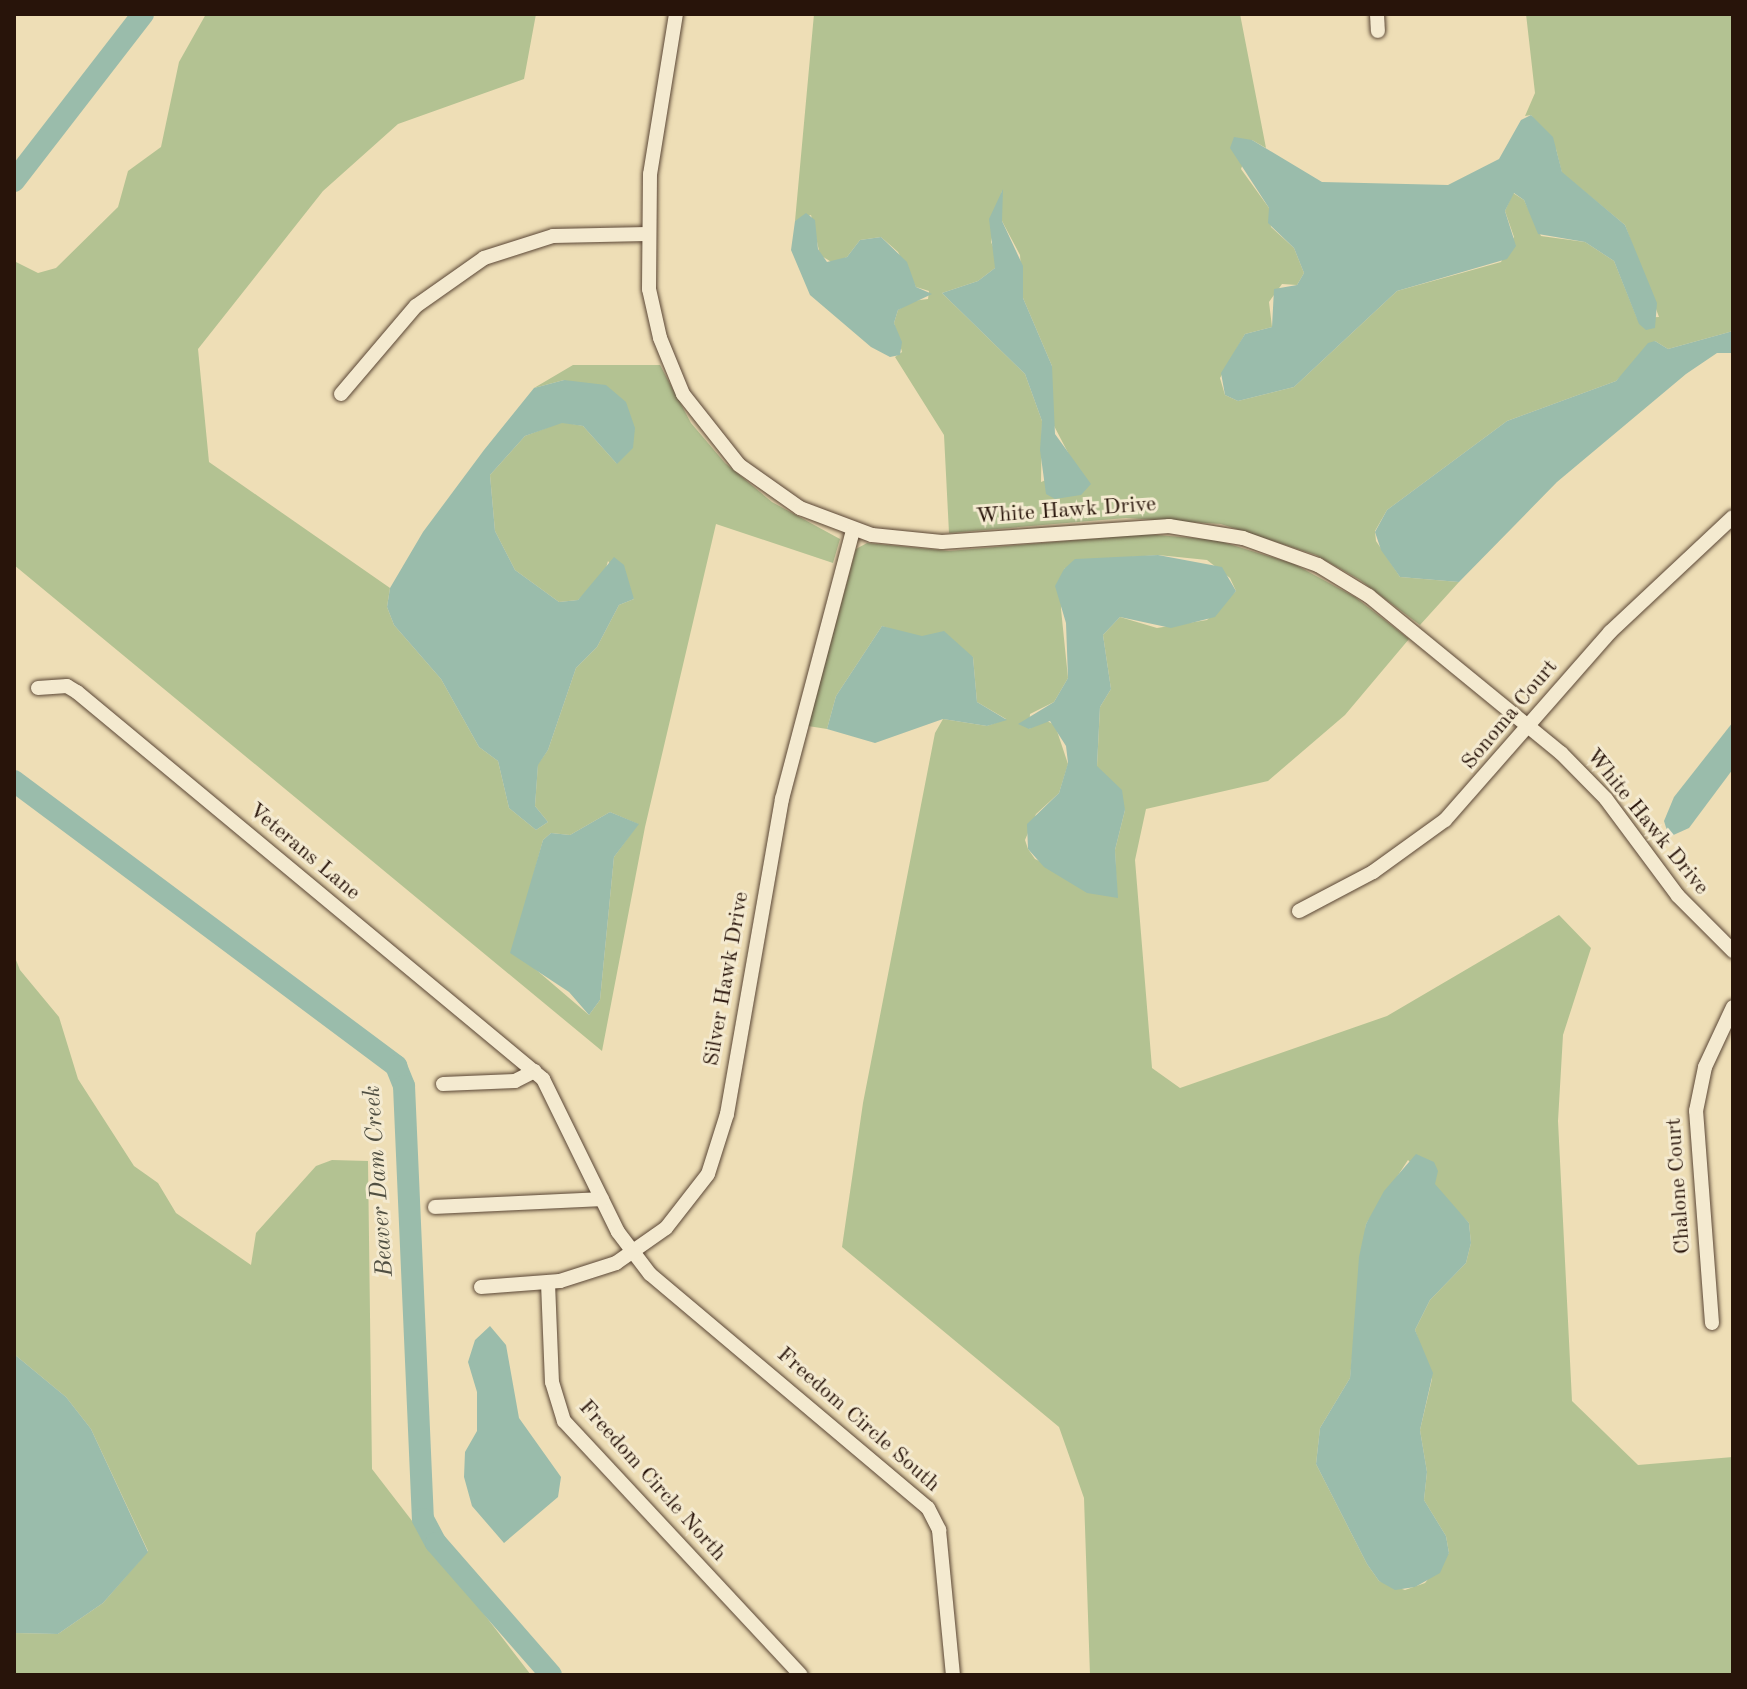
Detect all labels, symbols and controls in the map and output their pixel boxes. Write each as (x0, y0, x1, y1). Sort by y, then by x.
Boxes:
street label: White Hawk Drive (975, 492, 1157, 530)
street label: Sonoma Court (1456, 654, 1564, 776)
street label: White Hawk Drive (1580, 744, 1714, 900)
street label: Veterans Lane (243, 798, 365, 906)
street label: Silver Hawk Drive (699, 890, 755, 1068)
water label: Beaver Dam Creek (359, 1084, 401, 1278)
street label: Chalone Court (1661, 1117, 1697, 1255)
street label: Freedom Circle South (771, 1342, 945, 1498)
street label: Freedom Circle North (573, 1395, 731, 1567)

